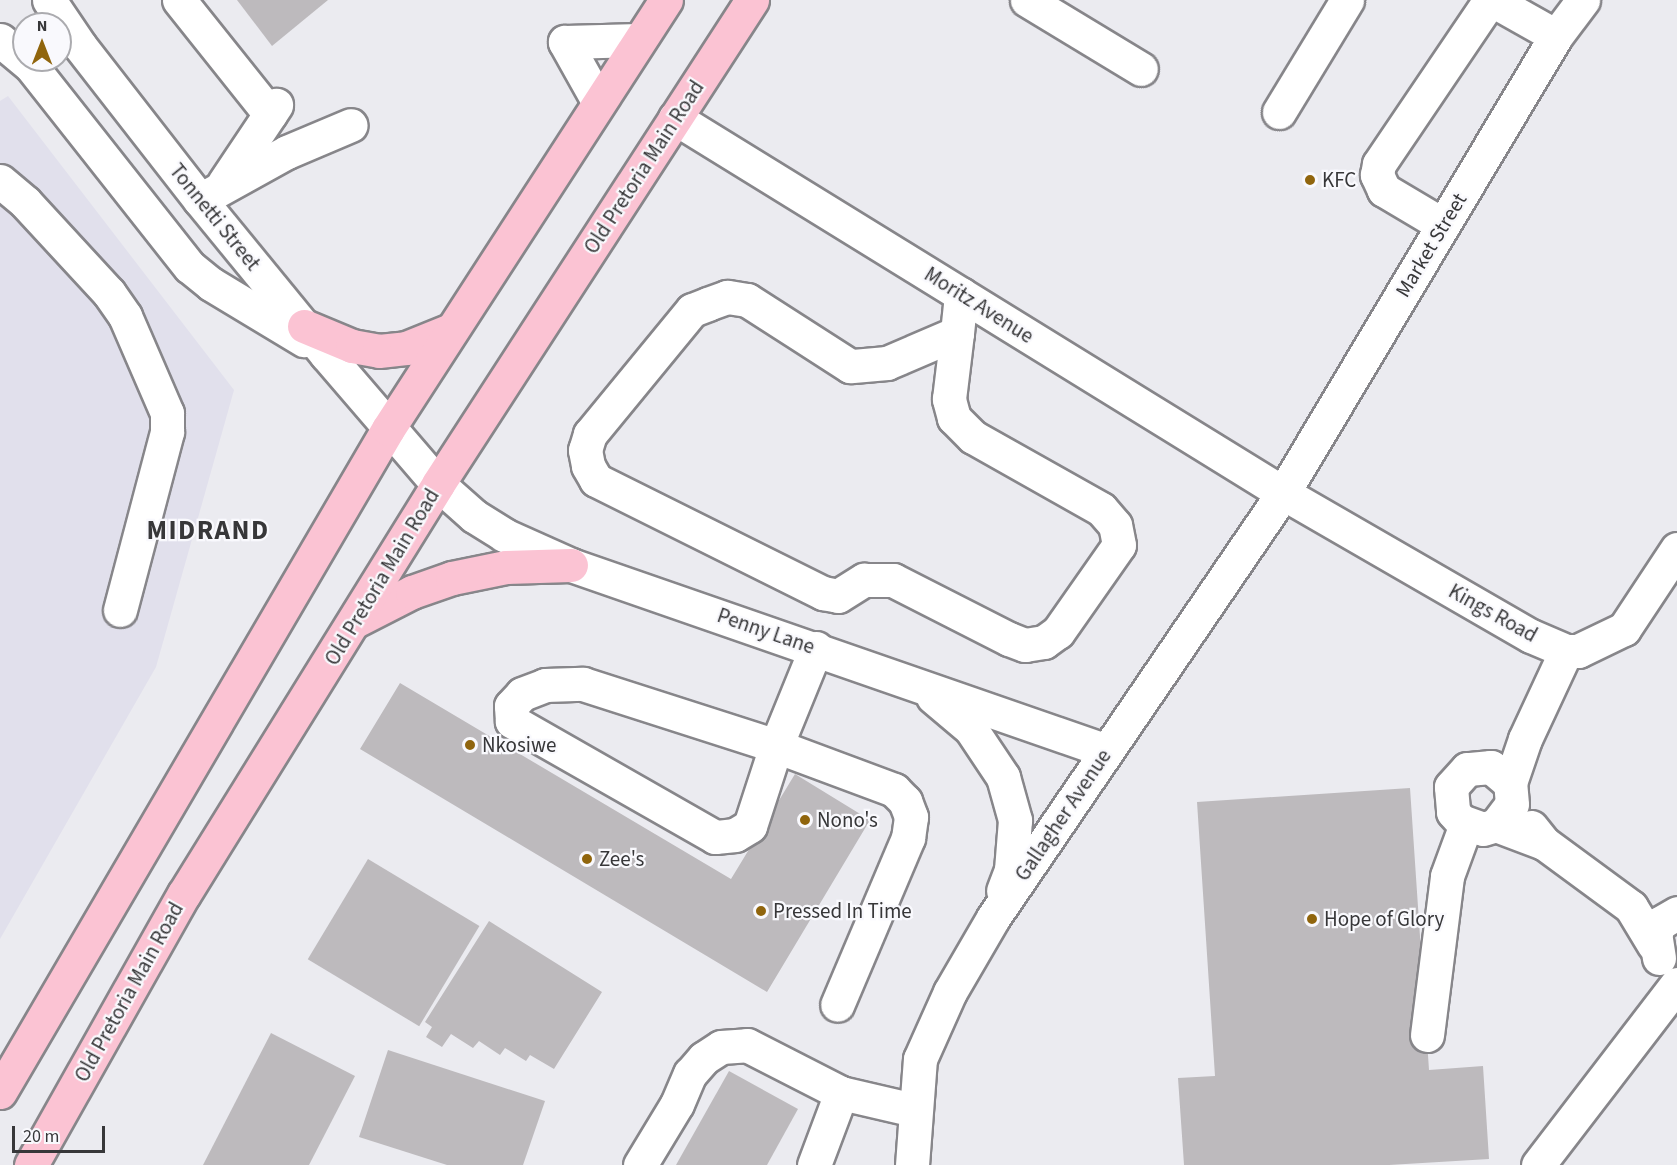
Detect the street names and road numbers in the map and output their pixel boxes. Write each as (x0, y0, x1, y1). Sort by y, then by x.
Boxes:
street label: Old Pretoria Main Road (579, 76, 709, 258)
street label: Tonnetti Street (164, 158, 266, 276)
street label: Market Street (1390, 188, 1472, 302)
street label: Moritz Avenue (920, 261, 1038, 349)
street label: Old Pretoria Main Road (319, 484, 445, 670)
street label: Kings Road (1444, 578, 1542, 648)
street label: Penny Lane (714, 603, 818, 659)
street label: Gallagher Avenue (1010, 744, 1116, 886)
street label: Old Pretoria Main Road (69, 898, 189, 1086)

